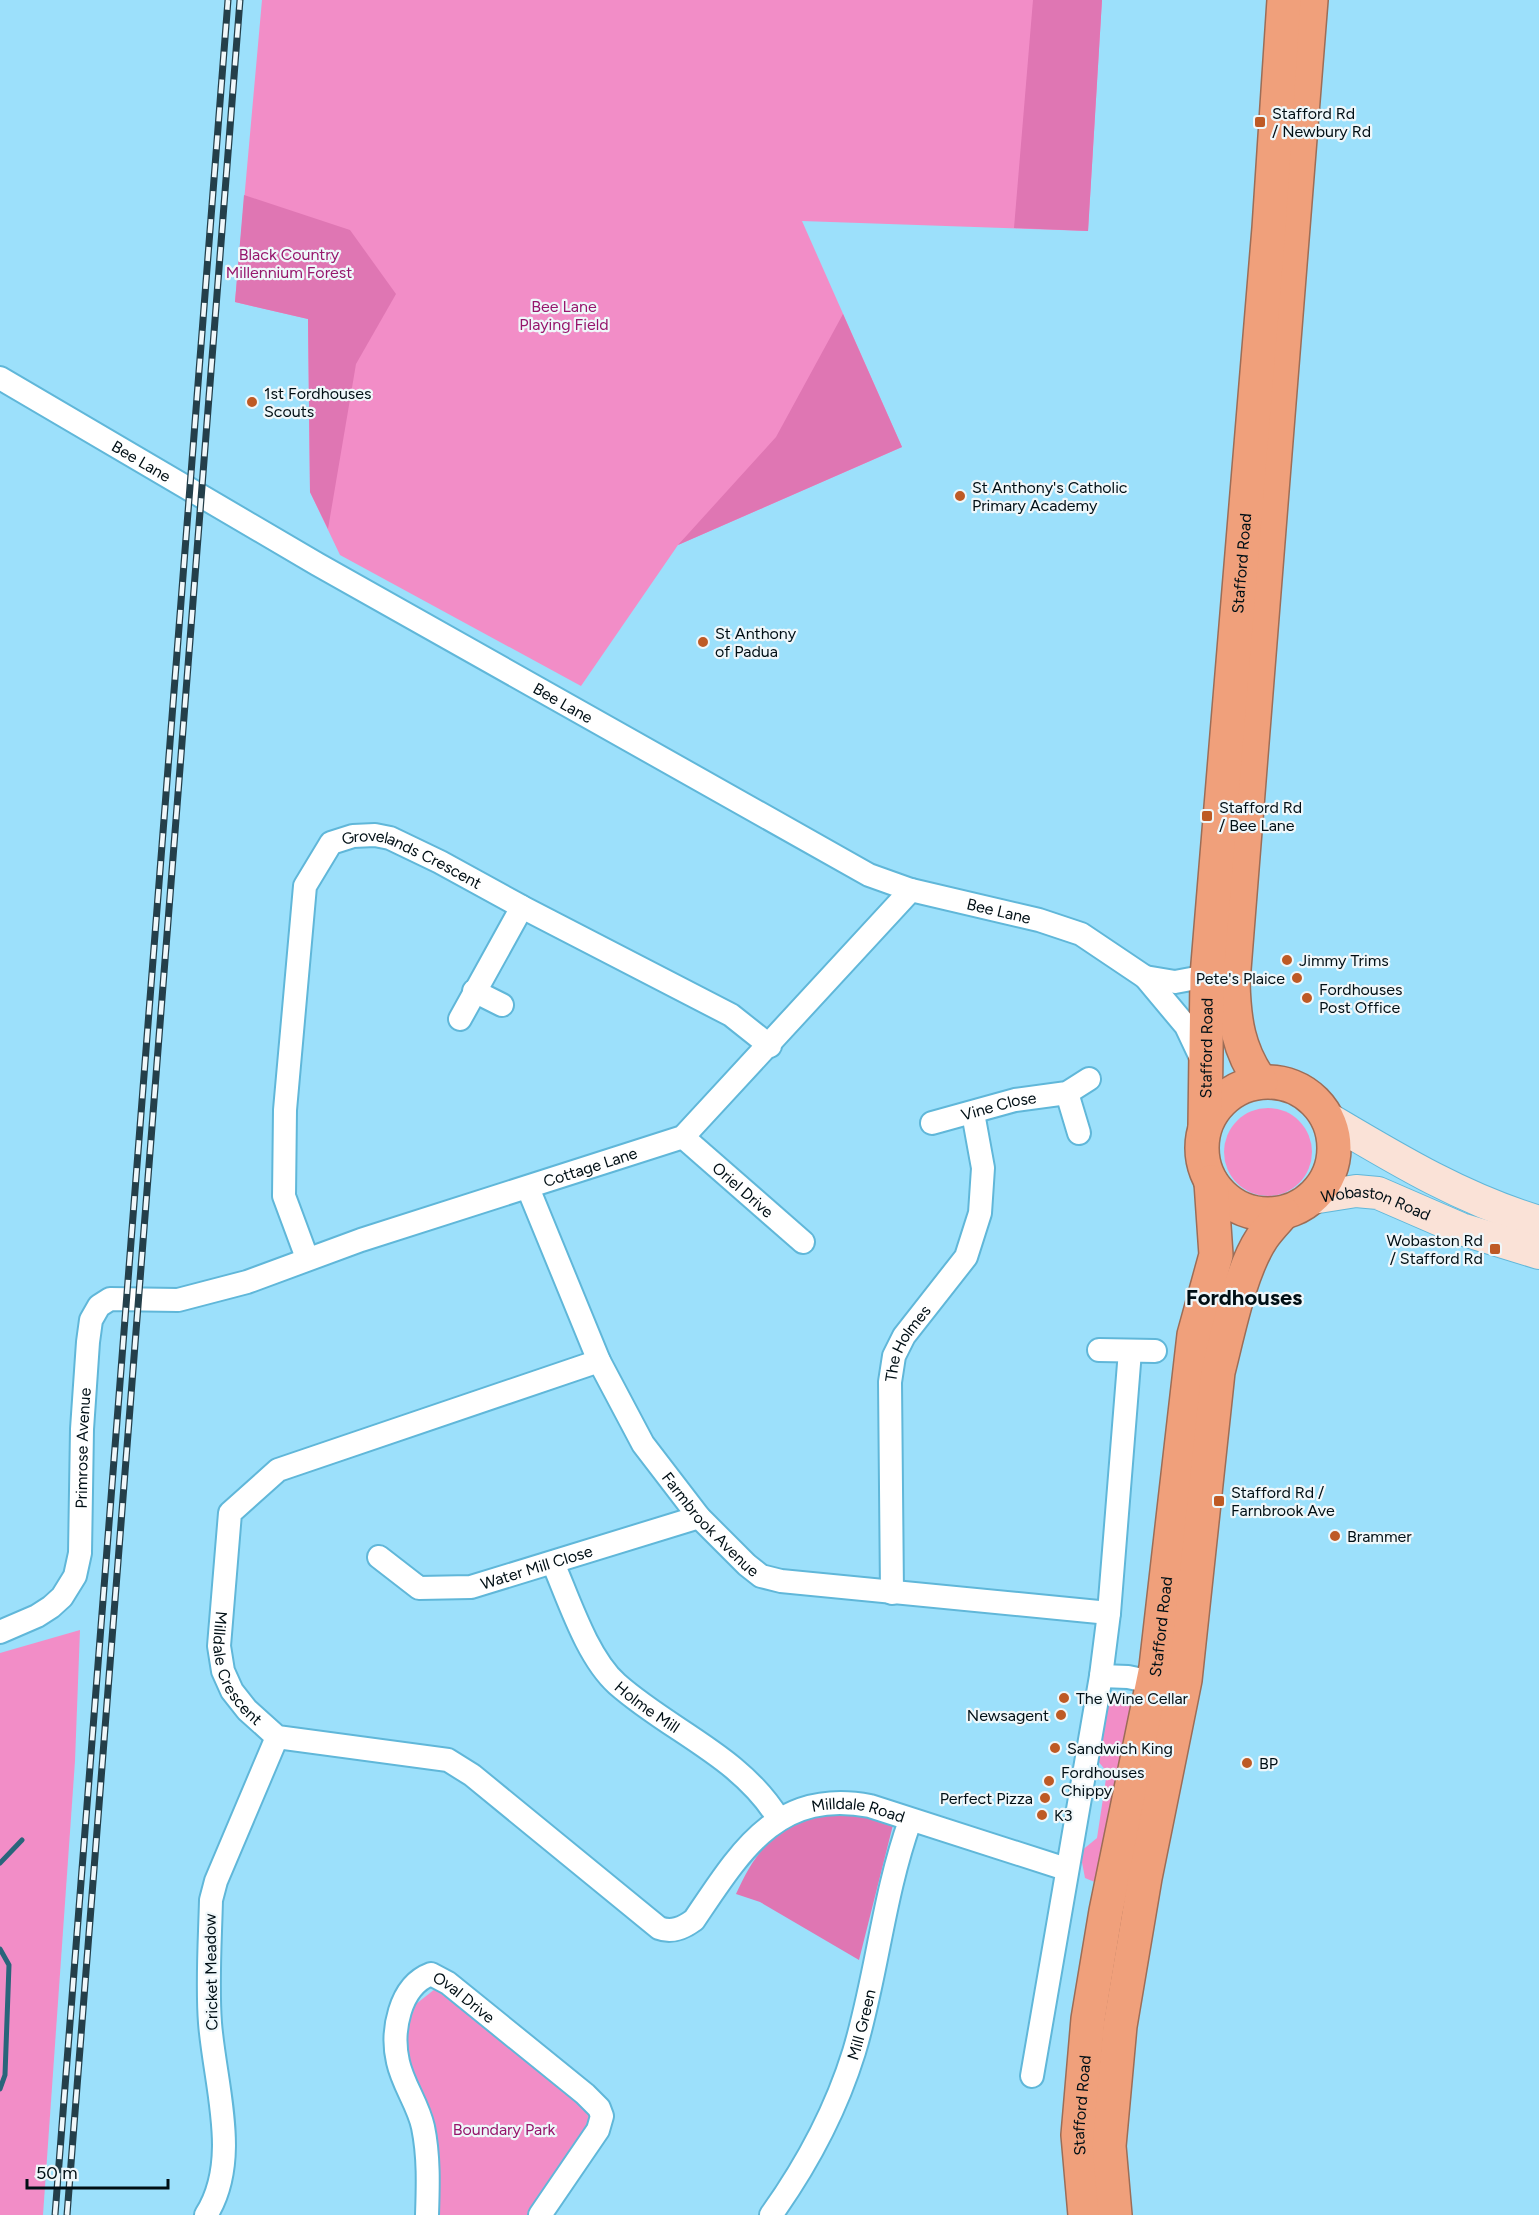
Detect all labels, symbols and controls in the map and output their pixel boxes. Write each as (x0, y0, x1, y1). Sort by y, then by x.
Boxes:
place label: Stafford Rd / Newbury Rd (1272, 104, 1371, 141)
marker: Stafford Rd / Newbury Rd (1253, 115, 1267, 129)
park label: Black Country Millennium Forest (226, 245, 352, 282)
park label: Bee Lane Playing Field (519, 297, 609, 334)
place label: 1st Fordhouses Scouts (264, 384, 372, 421)
marker: 1st Fordhouses Scouts (245, 395, 259, 409)
street label: Bee Lane (108, 436, 175, 486)
place label: St Anthony's Catholic Primary Academy (972, 478, 1128, 515)
marker: St Anthony's Catholic Primary Academy (953, 489, 967, 503)
street label: Stafford Road (1228, 512, 1255, 614)
place label: St Anthony of Padua (715, 624, 797, 661)
marker: St Anthony of Padua (696, 635, 710, 649)
street label: Bee Lane (530, 678, 596, 727)
place label: Stafford Rd / Bee Lane (1219, 798, 1302, 835)
marker: Stafford Rd / Bee Lane (1200, 809, 1214, 823)
street label: Grovelands Crescent (339, 825, 485, 893)
street label: Bee Lane (965, 894, 1033, 927)
place label: Jimmy Trims (1299, 951, 1389, 970)
marker: Jimmy Trims (1280, 953, 1294, 967)
place label: Pete's Plaice (1196, 969, 1285, 988)
marker: Pete's Plaice (1290, 971, 1304, 985)
place label: Fordhouses Post Office (1319, 980, 1402, 1017)
marker: Fordhouses Post Office (1300, 991, 1314, 1005)
street label: Stafford Road (1196, 998, 1216, 1098)
street label: Vine Close (959, 1088, 1038, 1124)
street label: Cottage Lane (541, 1143, 640, 1191)
street label: Oriel Drive (709, 1158, 778, 1222)
street label: Wobaston Road (1319, 1181, 1434, 1224)
place label: Wobaston Rd / Stafford Rd (1386, 1231, 1483, 1268)
marker: Wobaston Rd / Stafford Rd (1488, 1242, 1502, 1256)
district label: Fordhouses (1186, 1284, 1302, 1311)
street label: The Holmes (881, 1301, 934, 1383)
street label: Primrose Avenue (71, 1387, 94, 1509)
street label: Farmbrook Avenue (658, 1468, 763, 1580)
place label: Stafford Rd / Farnbrook Ave (1231, 1483, 1335, 1520)
marker: Stafford Rd / Farnbrook Ave (1212, 1494, 1226, 1508)
place label: Brammer (1347, 1527, 1412, 1546)
marker: Brammer (1328, 1529, 1342, 1543)
street label: Water Mill Close (478, 1541, 595, 1593)
street label: Stafford Road (1145, 1575, 1176, 1678)
street label: Milldale Crescent (209, 1611, 266, 1729)
street label: Holme Mill (611, 1677, 683, 1737)
place label: The Wine Cellar (1076, 1689, 1189, 1708)
marker: The Wine Cellar (1057, 1691, 1071, 1705)
place label: Newsagent (967, 1706, 1049, 1725)
marker: Newsagent (1054, 1708, 1068, 1722)
place label: Sandwich King (1067, 1739, 1173, 1758)
marker: Sandwich King (1048, 1741, 1062, 1755)
place label: BP (1259, 1754, 1278, 1773)
marker: BP (1240, 1756, 1254, 1770)
place label: Fordhouses Chippy (1061, 1763, 1144, 1800)
marker: Fordhouses Chippy (1042, 1774, 1056, 1788)
place label: Perfect Pizza (940, 1789, 1033, 1808)
marker: Perfect Pizza (1038, 1791, 1052, 1805)
street label: Milldale Road (810, 1793, 907, 1826)
place label: K3 (1054, 1806, 1072, 1825)
marker: K3 (1035, 1808, 1049, 1822)
street label: Cricket Meadow (200, 1913, 222, 2031)
street label: Oval Drive (430, 1967, 499, 2027)
street label: Mill Green (843, 1987, 879, 2062)
street label: Stafford Road (1068, 2054, 1094, 2156)
park label: Boundary Park (453, 2120, 556, 2139)
scale bar (27, 2152, 168, 2190)
text: 50 m (36, 2162, 78, 2184)

